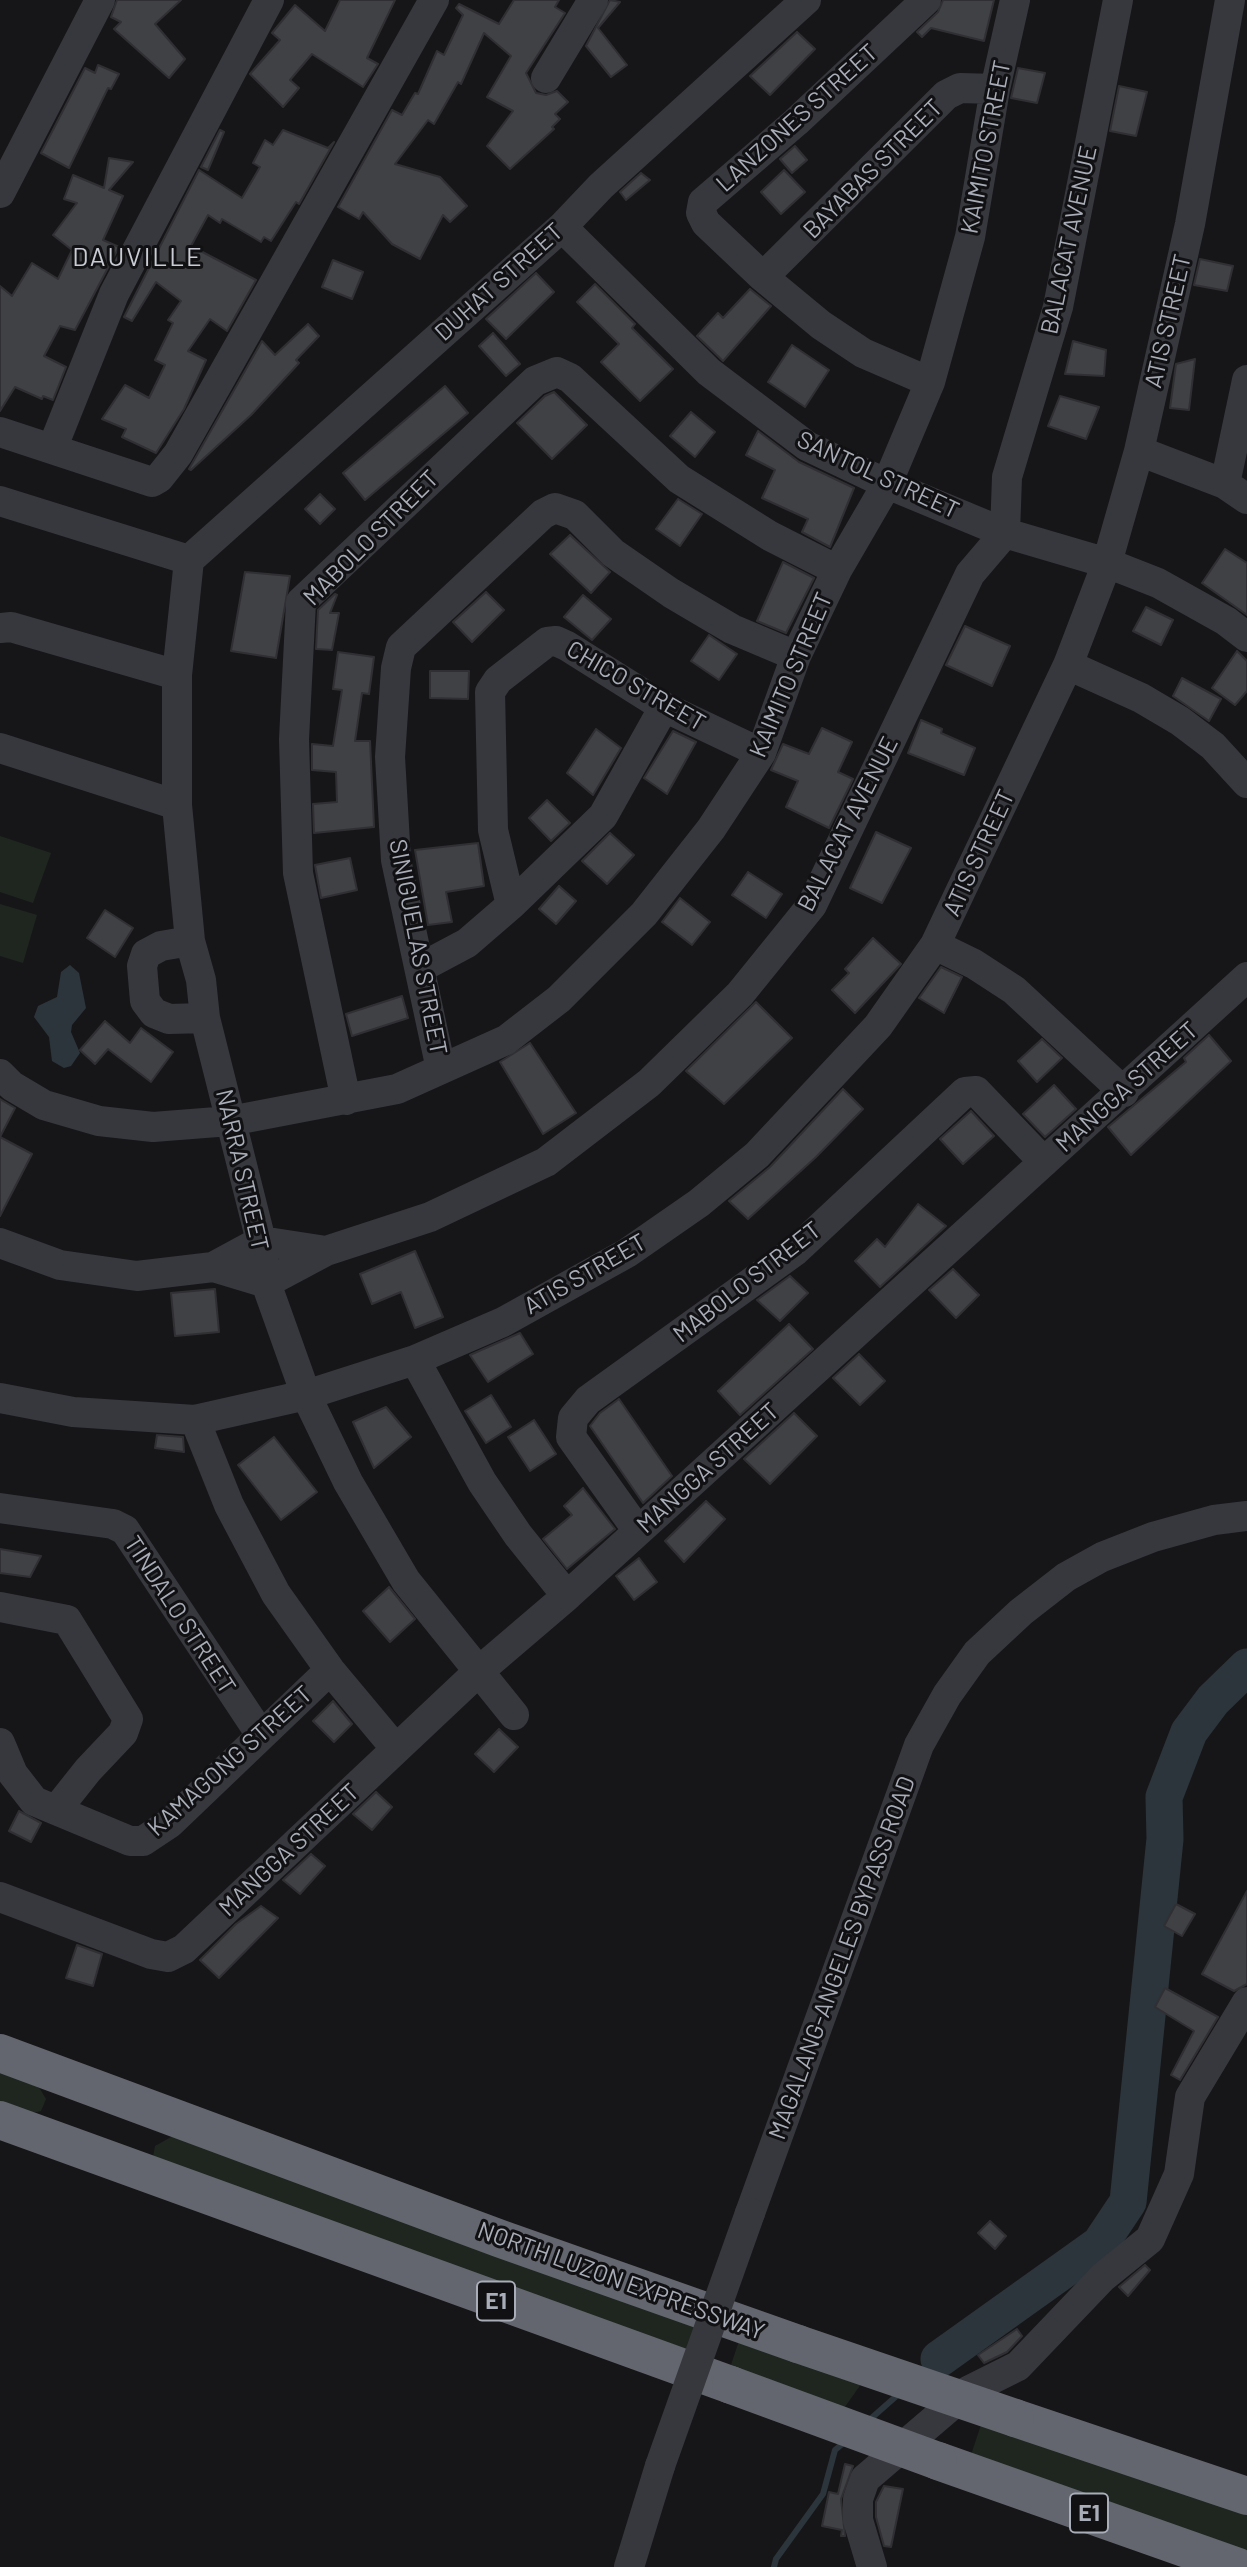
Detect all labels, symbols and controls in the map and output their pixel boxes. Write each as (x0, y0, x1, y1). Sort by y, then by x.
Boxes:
street label: LANZONES STREET (710, 38, 884, 198)
street label: KAIMITO STREET (955, 58, 1017, 236)
street label: BAYABAS STREET (797, 93, 949, 245)
street label: BALACAT AVENUE (1035, 143, 1103, 337)
street label: DUHAT STREET (429, 217, 569, 347)
district label: DAUVILLE (73, 241, 203, 273)
street label: ATIS STREET (1139, 251, 1197, 391)
street label: SANTOL STREET (793, 425, 963, 525)
street label: MABOLO STREET (297, 464, 445, 612)
street label: KAIMITO STREET (743, 588, 839, 762)
street label: CHICO STREET (562, 635, 710, 737)
street label: BALACAT AVENUE (792, 732, 904, 916)
street label: ATIS STREET (937, 785, 1021, 921)
street label: SINIGUELAS STREET (383, 837, 453, 1057)
street label: MANGGA STREET (1050, 1016, 1204, 1158)
street label: NARRA STREET (209, 1086, 275, 1254)
street label: MABOLO STREET (667, 1215, 827, 1349)
street label: ATIS STREET (519, 1227, 651, 1321)
street label: MANGGA STREET (631, 1397, 785, 1539)
street label: TINDALO STREET (118, 1531, 242, 1699)
street label: KAMAGONG STREET (142, 1680, 318, 1842)
street label: MAGALANG-ANGELES BYPASS ROAD (763, 1772, 921, 2144)
street label: MANGGA STREET (213, 1778, 365, 1922)
street label: NORTH LUZON EXPRESSWAY (474, 2216, 768, 2346)
road number: E1 (477, 2282, 515, 2320)
road number: E1 (1070, 2494, 1108, 2532)

